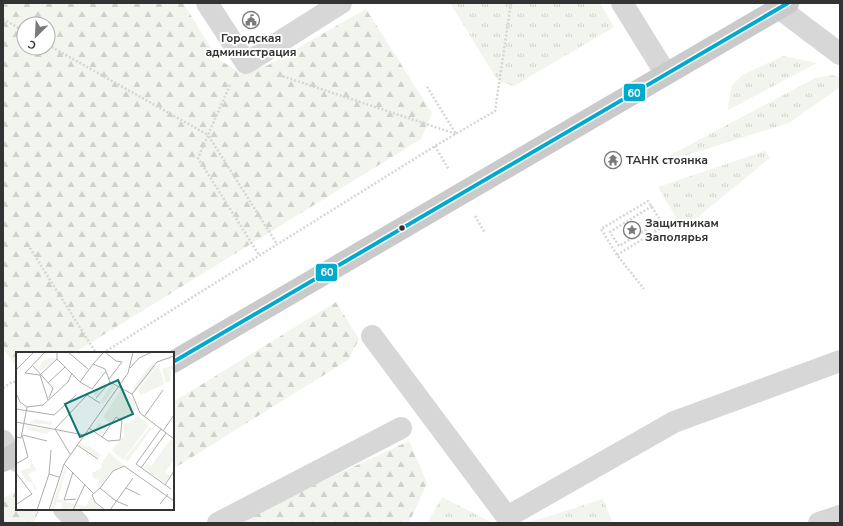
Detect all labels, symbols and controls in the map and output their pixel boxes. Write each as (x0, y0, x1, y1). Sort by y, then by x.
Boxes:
public building icon: Городская администрация (241, 10, 261, 30)
north arrow (16, 16, 56, 56)
place label: Городская администрация (205, 30, 297, 60)
text: С (25, 36, 39, 53)
line badge: 60 (623, 83, 646, 102)
text: 60 (627, 86, 641, 101)
temple icon: ТАНК стоянка (603, 150, 623, 170)
place label: ТАНК стоянка (626, 152, 708, 168)
place label: Защитникам Заполярья (645, 215, 719, 245)
place icon: Защитникам Заполярья (622, 220, 642, 240)
unlabelled marker (397, 223, 407, 233)
line badge: 60 (315, 263, 338, 282)
text: 60 (320, 265, 334, 280)
inset map (16, 352, 174, 510)

